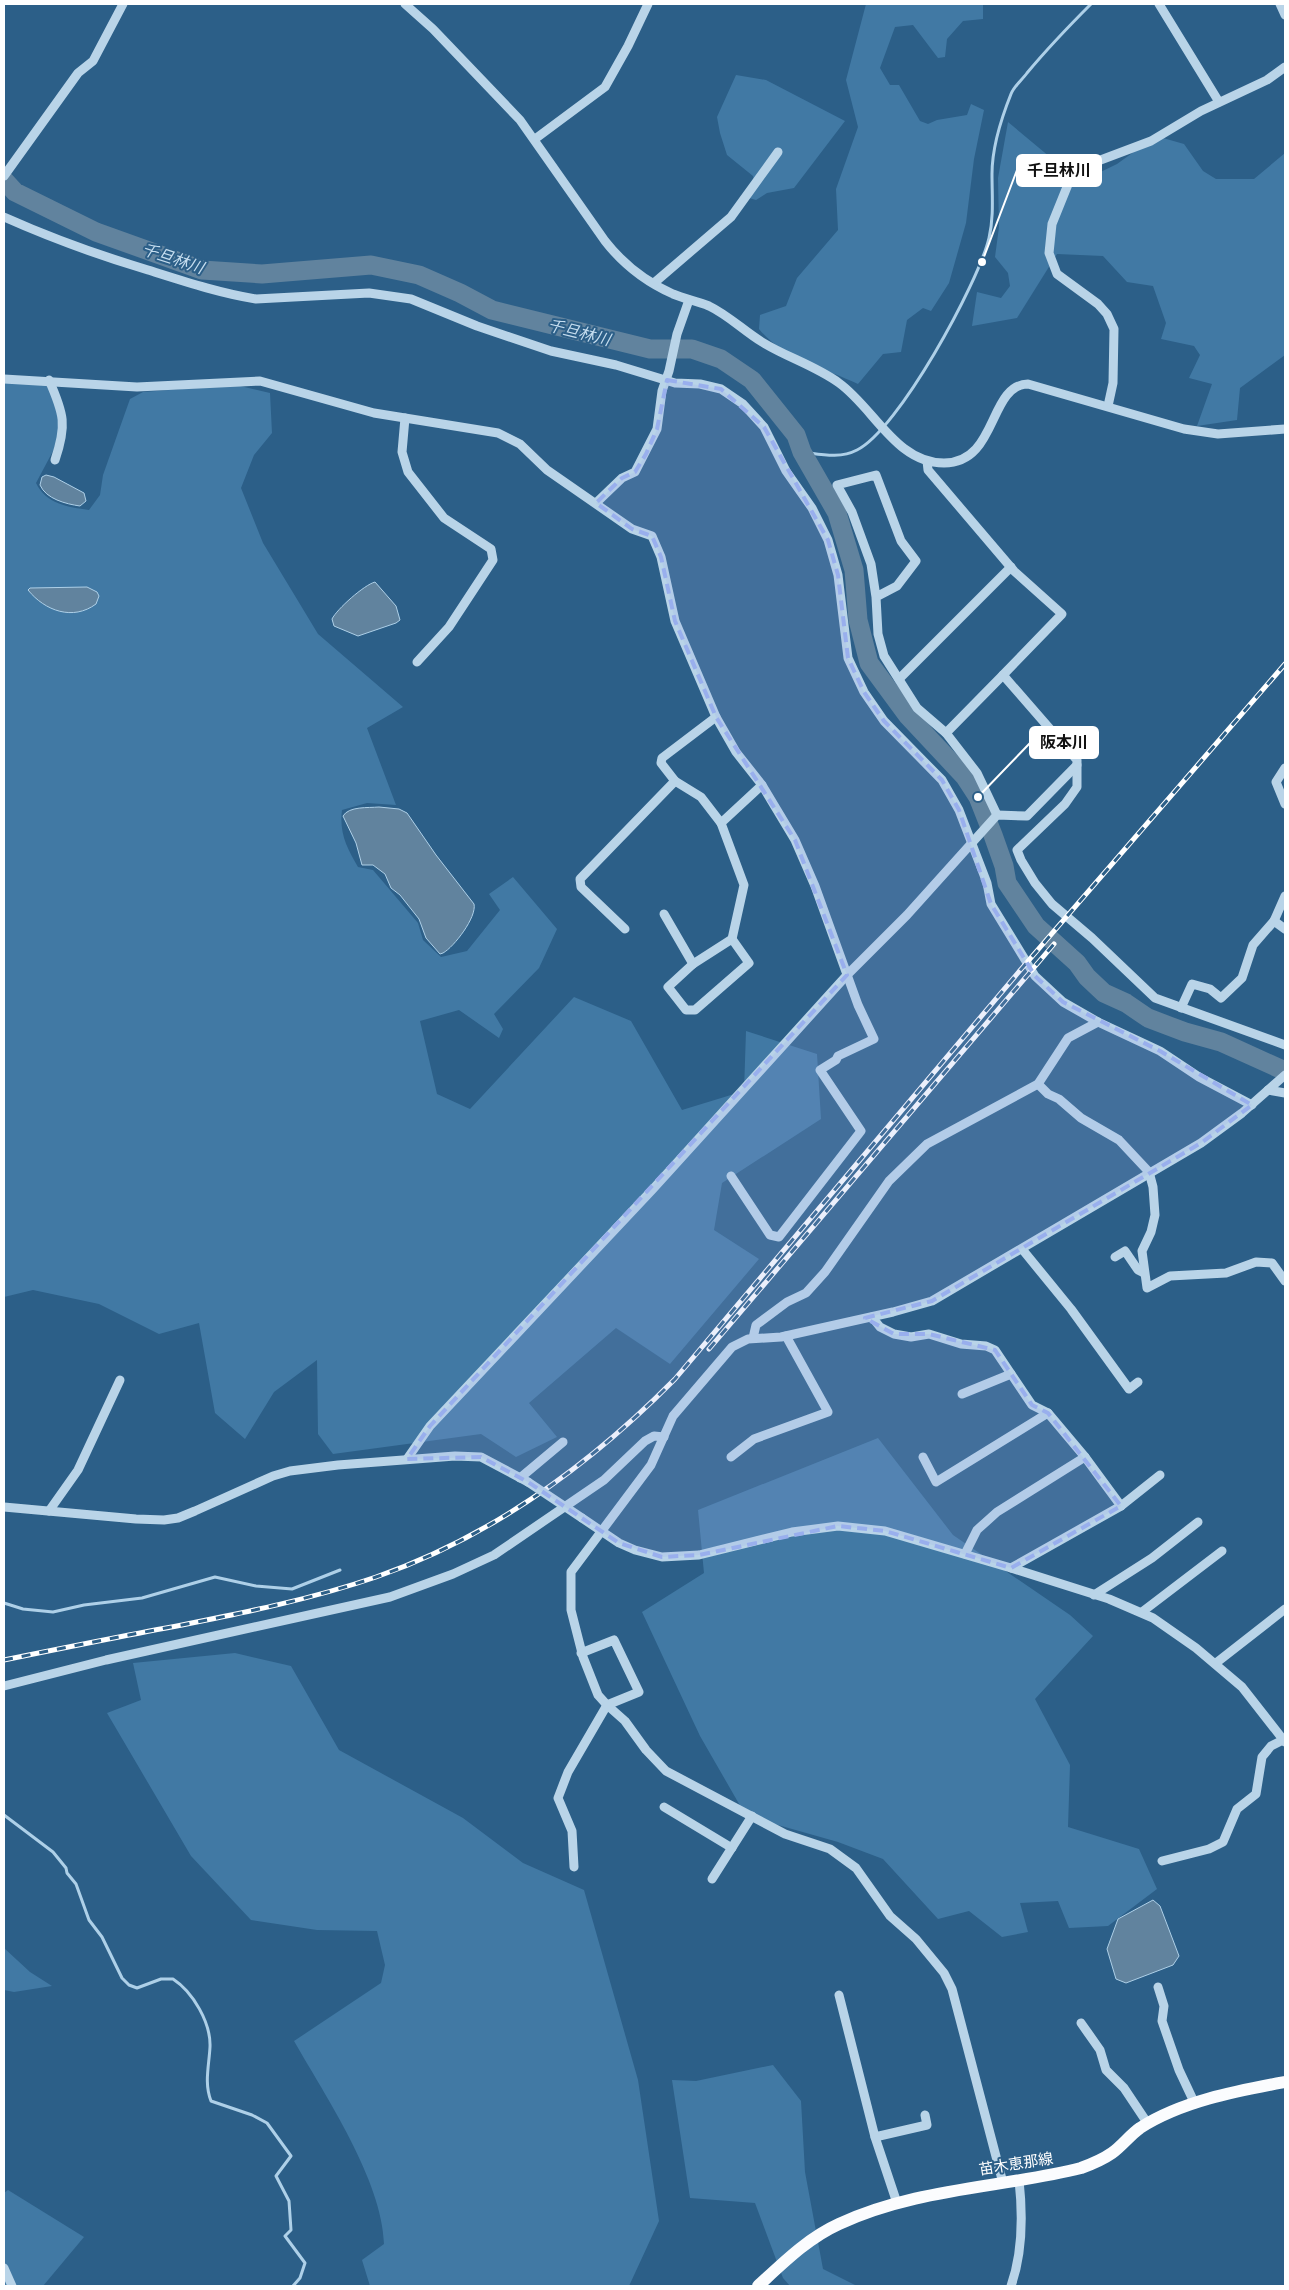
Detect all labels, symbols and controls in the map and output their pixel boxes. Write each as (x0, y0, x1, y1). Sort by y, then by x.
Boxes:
callout: 千旦林川 (1017, 155, 1101, 186)
text: 千旦林川 (1027, 160, 1091, 181)
water label: 千旦林川 (139, 239, 208, 279)
water label: 千旦林川 (545, 315, 614, 351)
callout: 阪本川 (1030, 727, 1098, 758)
text: 阪本川 (1040, 732, 1088, 753)
street label: 苗木恵那線 (977, 2148, 1054, 2179)

